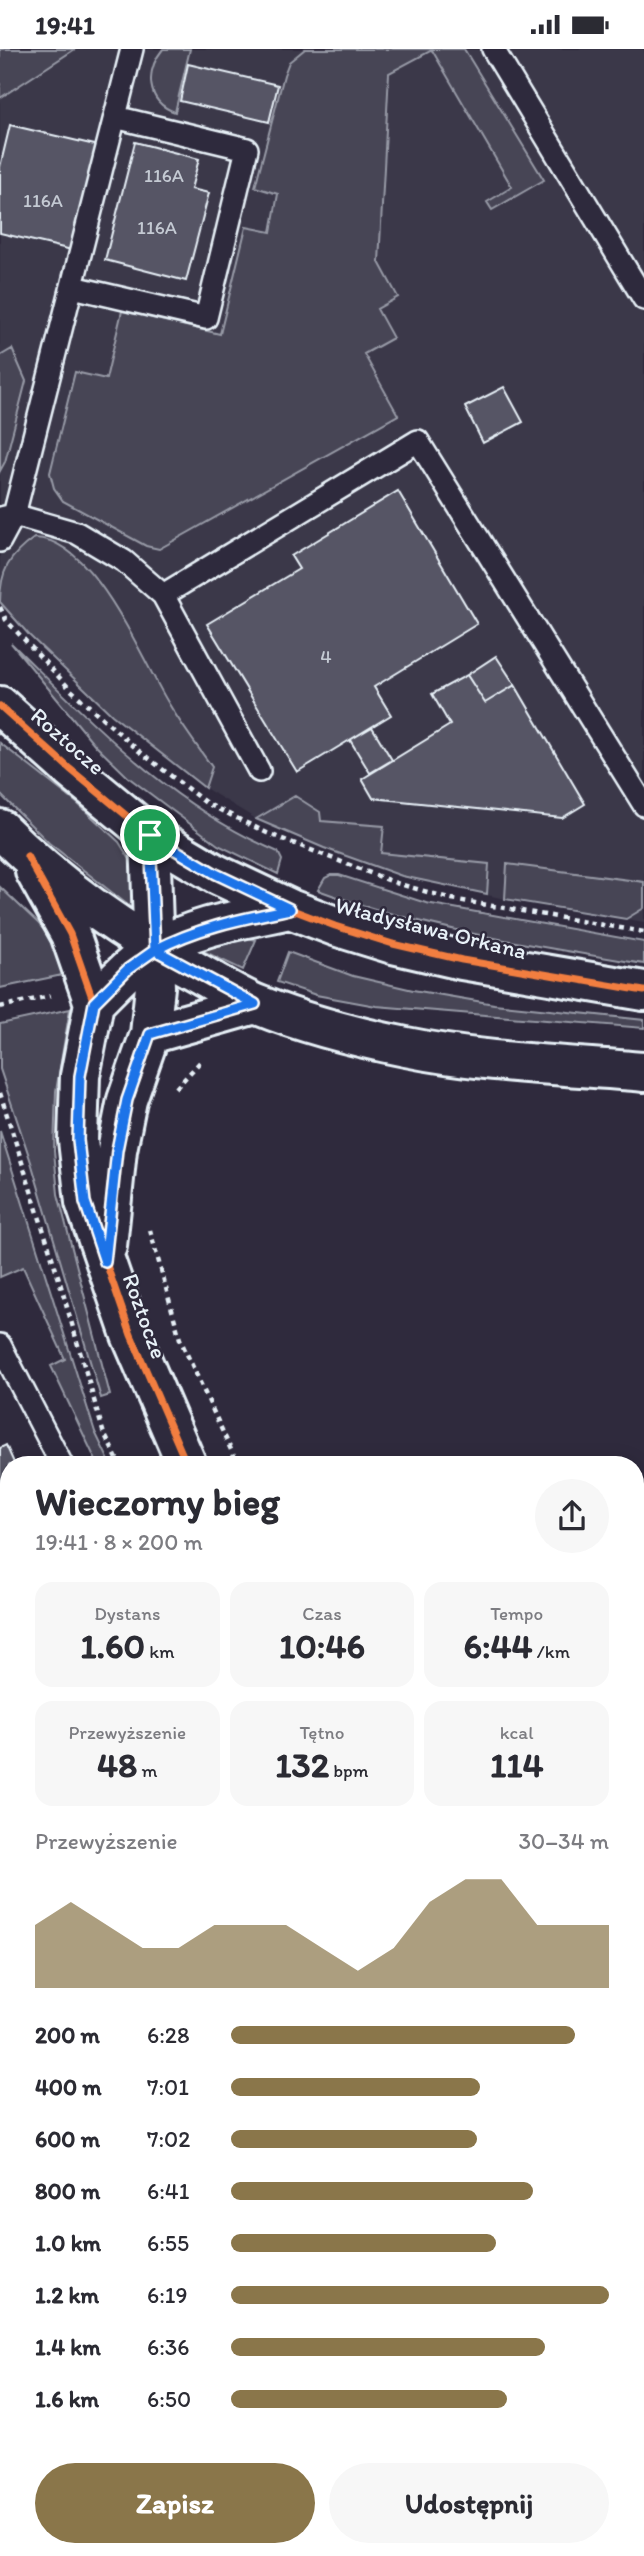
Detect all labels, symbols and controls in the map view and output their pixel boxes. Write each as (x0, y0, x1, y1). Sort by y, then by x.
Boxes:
text: 19:41 (35, 9, 95, 41)
house number: 116A (144, 164, 184, 187)
house number: 116A (23, 189, 63, 212)
house number: 116A (137, 216, 177, 239)
house number: 4 (320, 645, 332, 668)
street label: Roztocze (25, 701, 111, 781)
pin (120, 805, 180, 865)
icon: arrive (131, 816, 169, 854)
street label: Władysława Orkana (332, 891, 530, 965)
street label: Roztocze (117, 1269, 173, 1363)
text: Wieczorny bieg (35, 1479, 280, 1525)
button: share (535, 1479, 609, 1553)
text: 19:41 · 8 × 200 m (35, 1528, 203, 1556)
text: Dystans (94, 1602, 160, 1625)
text: Czas (302, 1602, 342, 1625)
text: Tempo (490, 1602, 543, 1625)
text: 1.60 (80, 1625, 145, 1667)
text: 10:46 (279, 1625, 365, 1667)
text: 6:44 (463, 1625, 533, 1667)
text: km (145, 1640, 175, 1663)
text: /km (533, 1640, 570, 1663)
text: Przewyższenie (68, 1721, 186, 1744)
text: Tętno (300, 1721, 344, 1744)
text: kcal (500, 1721, 534, 1744)
text: 48 (97, 1744, 137, 1786)
text: 132 (275, 1744, 329, 1786)
text: 114 (490, 1744, 543, 1786)
text: m (137, 1759, 158, 1782)
text: bpm (329, 1759, 369, 1782)
text: Przewyższenie (35, 1827, 177, 1855)
text: 30–34 m (519, 1827, 609, 1855)
text: 200 m (35, 2021, 100, 2049)
text: 6:28 (147, 2021, 190, 2049)
text: 400 m (35, 2073, 102, 2101)
text: 7:01 (147, 2073, 189, 2101)
text: 600 m (35, 2125, 100, 2153)
text: 7:02 (147, 2125, 190, 2153)
text: 800 m (35, 2177, 100, 2205)
text: 6:41 (147, 2177, 189, 2205)
text: 1.0 km (35, 2229, 101, 2257)
text: 6:55 (147, 2229, 189, 2257)
text: 1.2 km (35, 2281, 99, 2309)
text: 6:19 (147, 2281, 188, 2309)
text: 1.4 km (35, 2333, 101, 2361)
text: 6:36 (147, 2333, 190, 2361)
text: 1.6 km (35, 2385, 99, 2413)
text: 6:50 (147, 2385, 191, 2413)
button: Zapisz (35, 2463, 315, 2543)
button: Udostępnij (329, 2463, 609, 2543)

